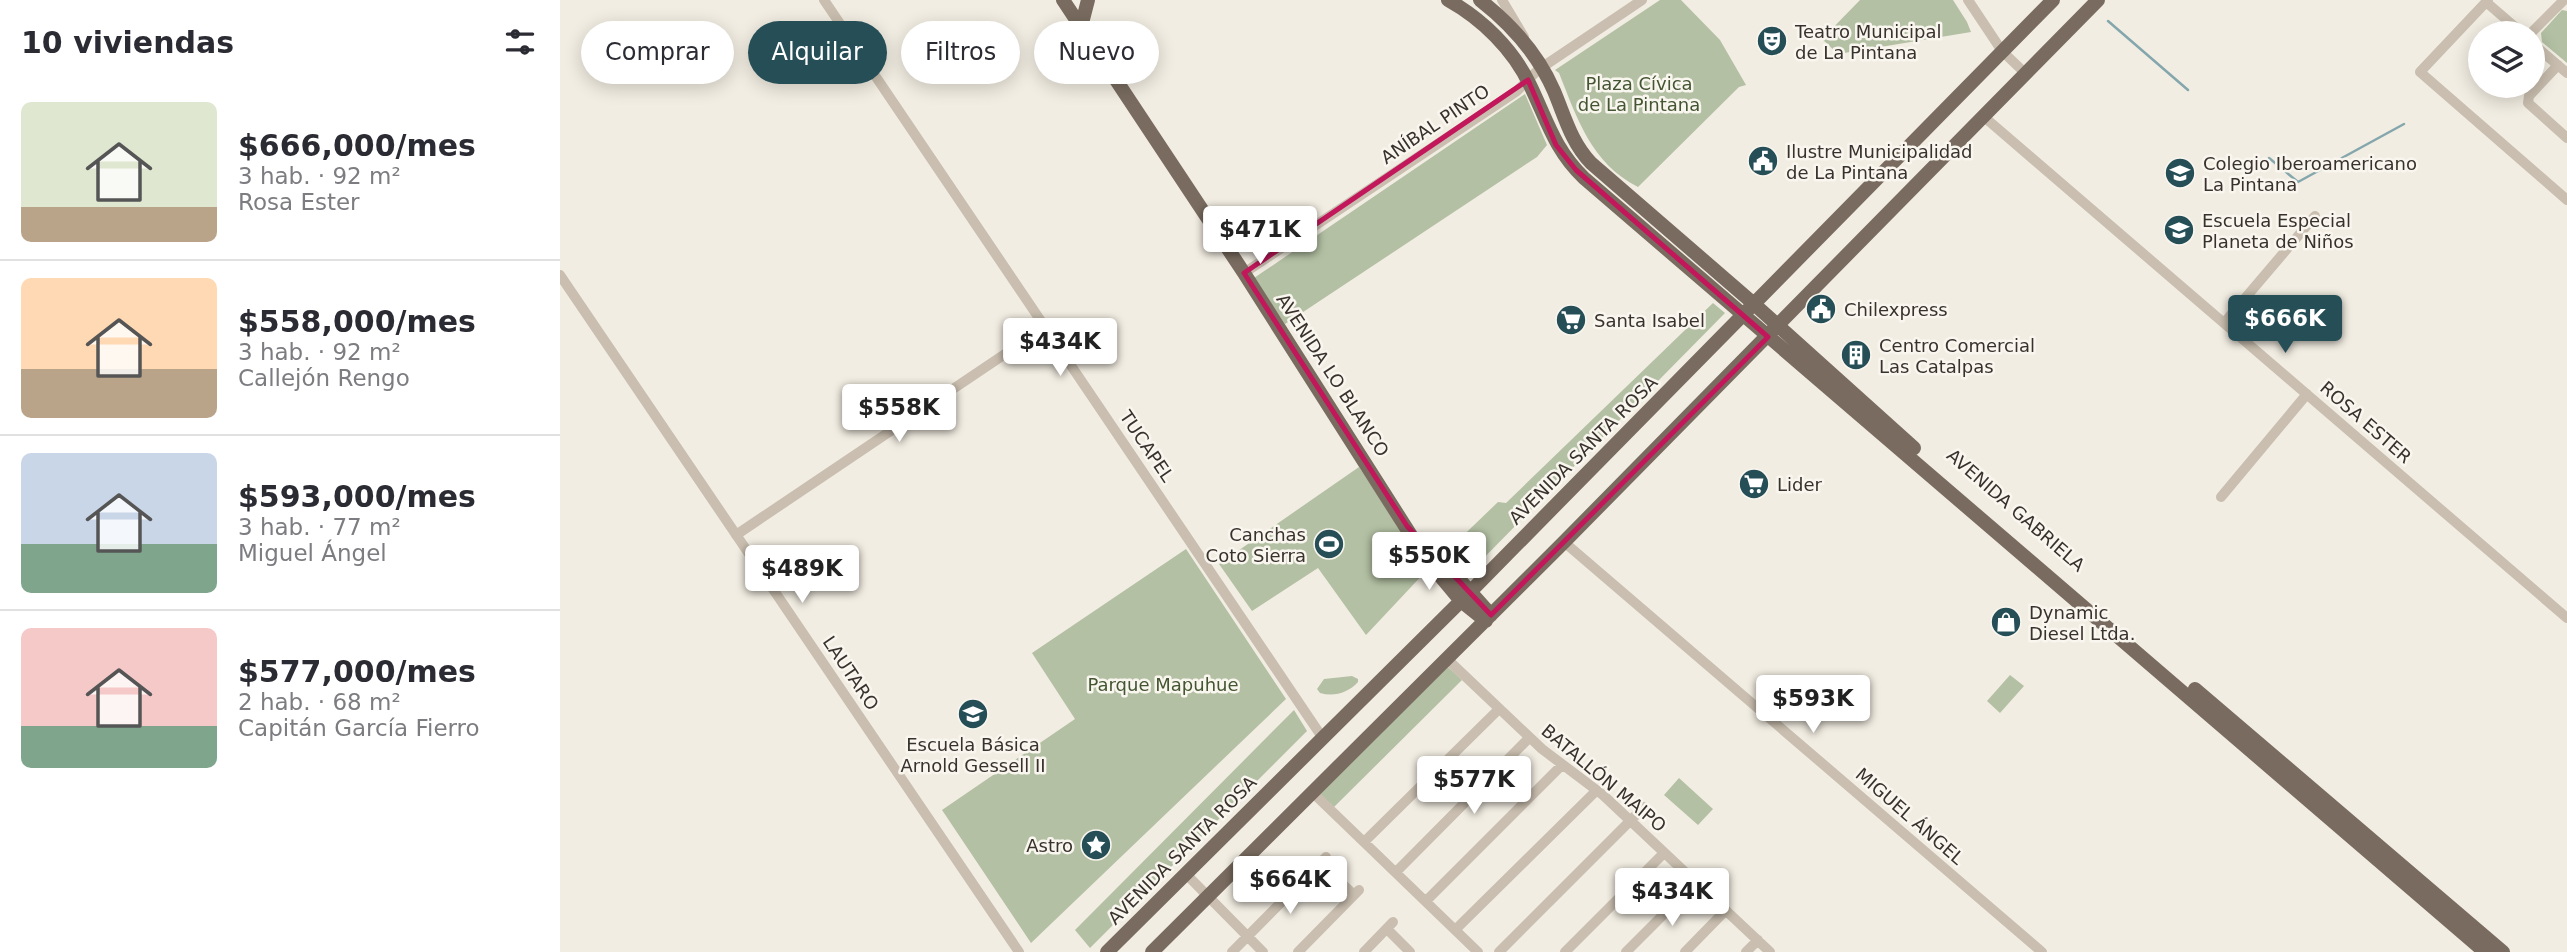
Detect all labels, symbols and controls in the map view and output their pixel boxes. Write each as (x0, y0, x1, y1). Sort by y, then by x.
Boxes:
chip: Comprar (581, 21, 734, 84)
chip: Alquilar (748, 21, 887, 84)
chip: Filtros (901, 21, 1020, 84)
chip: Nuevo (1034, 21, 1159, 84)
place label: Teatro Municipal de La Pintana (1794, 21, 1942, 63)
map controls (2468, 21, 2545, 98)
button: layers (2468, 21, 2545, 98)
icon: filters (501, 23, 539, 61)
theatre icon: Teatro Municipal de La Pintana (1755, 24, 1789, 58)
text: 10 viviendas (21, 25, 234, 60)
park label: Plaza Cívica de La Pintana (1578, 73, 1700, 115)
street label: ANÍBAL PINTO (1377, 80, 1493, 168)
text: $666,000/mes (238, 128, 476, 163)
icon: home (77, 130, 161, 214)
place label: Ilustre Municipalidad de La Pintana (1786, 141, 1973, 183)
public building icon: Ilustre Municipalidad de La Pintana (1746, 144, 1780, 178)
place label: Colegio Iberoamericano La Pintana (2203, 153, 2417, 195)
school or university icon: Colegio Iberoamericano La Pintana (2163, 156, 2197, 190)
text: 3 hab. · 92 m² (238, 163, 401, 189)
text: Rosa Ester (238, 189, 360, 215)
pin: $471K (1211, 206, 1309, 266)
place label: Escuela Especial Planeta de Niños (2202, 210, 2354, 252)
school or university icon: Escuela Especial Planeta de Niños (2162, 213, 2196, 247)
text: $471K (1219, 216, 1301, 242)
street label: AVENIDA LO BLANCO (1273, 290, 1393, 460)
public building icon: Chilexpress (1804, 292, 1838, 326)
pin: $666K (2236, 296, 2334, 355)
place label: Chilexpress (1844, 299, 1948, 320)
supermarket icon: Santa Isabel (1554, 303, 1588, 337)
text: $558,000/mes (238, 304, 476, 339)
text: $666K (2244, 305, 2326, 331)
icon: home (77, 306, 161, 390)
place label: Santa Isabel (1594, 310, 1705, 331)
pin: $434K (1011, 318, 1109, 378)
text: $434K (1019, 328, 1101, 354)
place label: Centro Comercial Las Catalpas (1879, 335, 2035, 377)
building icon: Centro Comercial Las Catalpas (1839, 338, 1873, 372)
text: 3 hab. · 92 m² (238, 339, 401, 365)
text: Callejón Rengo (238, 365, 410, 391)
street label: AVENIDA SANTA ROSA (1504, 371, 1662, 529)
street label: ROSA ESTER (2316, 377, 2416, 467)
pin: $558K (850, 384, 948, 444)
text: $558K (858, 394, 940, 420)
street label: TUCAPEL (1115, 406, 1178, 486)
street label: AVENIDA GABRIELA (1943, 444, 2090, 576)
supermarket icon: Lider (1737, 467, 1771, 501)
place label: Lider (1777, 474, 1823, 495)
text: $593,000/mes (238, 479, 476, 514)
icon: home (77, 481, 161, 565)
text: 3 hab. · 77 m² (238, 514, 401, 540)
place label: Canchas Coto Sierra (1206, 524, 1306, 566)
sports icon: Canchas Coto Sierra (1312, 527, 1346, 561)
pin: $550K (1380, 532, 1478, 592)
text: Miguel Ángel (238, 540, 387, 566)
text: $550K (1388, 542, 1470, 568)
pin: $489K (753, 546, 851, 605)
text: $489K (761, 555, 843, 581)
place label: Dynamic Diesel Ltda. (2029, 602, 2135, 644)
shop icon: Dynamic Diesel Ltda. (1989, 605, 2023, 639)
street label: LAUTARO (819, 632, 883, 714)
text: $577,000/mes (238, 654, 476, 689)
icon: home (77, 656, 161, 740)
park label: Parque Mapuhue (1087, 674, 1239, 695)
pin: $593K (1764, 676, 1862, 735)
text: $593K (1772, 685, 1854, 711)
text: 2 hab. · 68 m² (238, 689, 401, 715)
school or university icon: Escuela Básica Arnold Gessell II (956, 697, 990, 731)
text: Capitán García Fierro (238, 715, 480, 741)
street label: BATALLÓN MAIPO (1537, 720, 1671, 836)
place label: Escuela Básica Arnold Gessell II (900, 734, 1046, 776)
pin: $577K (1425, 756, 1523, 816)
street label: MIGUEL ÁNGEL (1852, 763, 1968, 869)
text: $577K (1433, 766, 1515, 792)
street label: AVENIDA SANTA ROSA (1103, 771, 1261, 929)
place icon: Astro (1079, 828, 1113, 862)
place label: Astro (1026, 835, 1073, 856)
pin: $664K (1241, 856, 1339, 916)
text: $664K (1249, 866, 1331, 892)
pin: $434K (1623, 869, 1721, 928)
text: $434K (1631, 878, 1713, 904)

